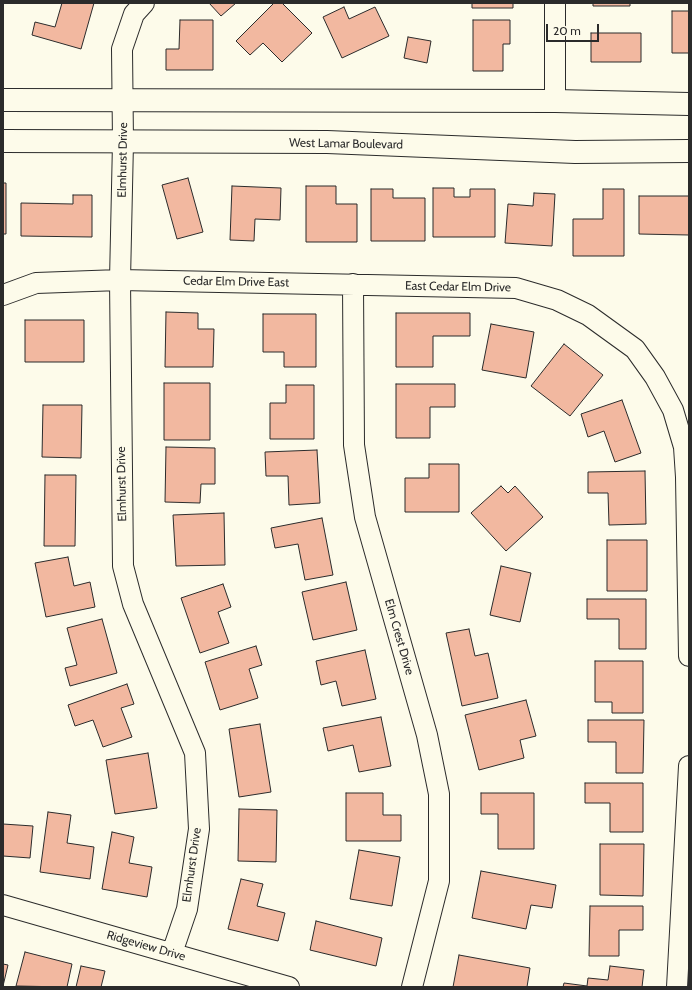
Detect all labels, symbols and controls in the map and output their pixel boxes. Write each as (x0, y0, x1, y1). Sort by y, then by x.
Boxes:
scale bar (548, 16, 601, 42)
text: 20 m (553, 23, 581, 38)
street label: Elmhurst Drive (115, 122, 131, 198)
street label: West Lamar Boulevard (289, 136, 403, 152)
street label: Cedar Elm Drive East (183, 274, 289, 290)
street label: East Cedar Elm Drive (405, 279, 511, 295)
street label: Elmhurst Drive (114, 446, 130, 522)
street label: Elm Crest Drive (381, 597, 417, 677)
street label: Elmhurst Drive (180, 827, 204, 903)
street label: Ridgeview Drive (105, 928, 187, 964)

